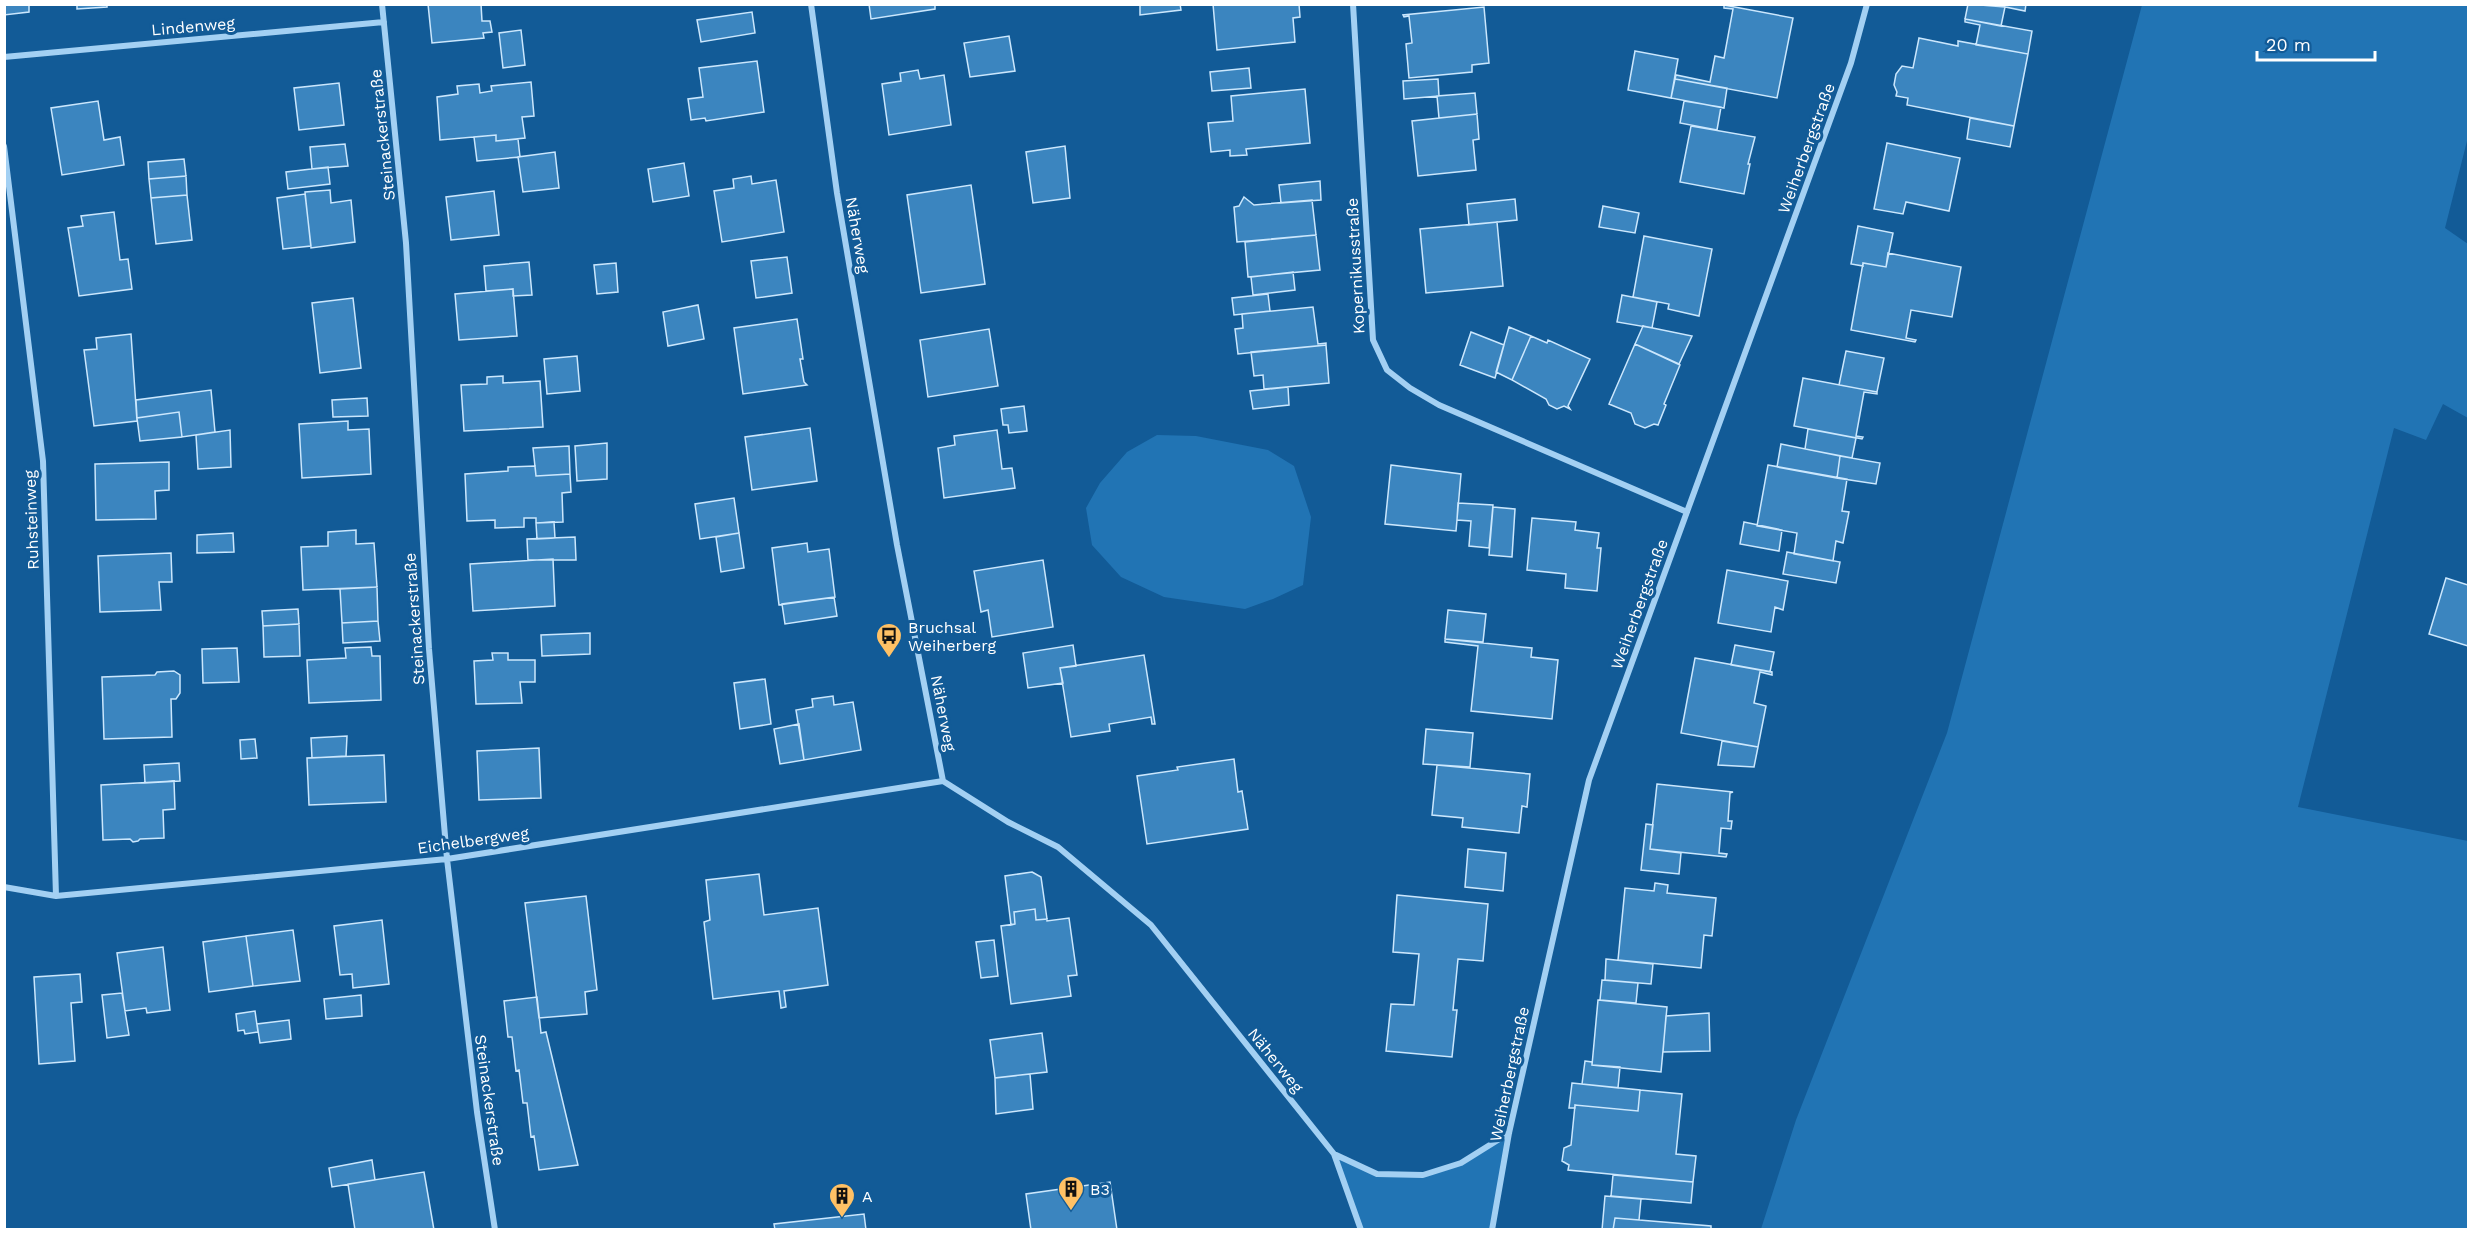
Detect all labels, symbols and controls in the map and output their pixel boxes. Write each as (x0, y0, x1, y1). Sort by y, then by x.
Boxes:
street label: Lindenweg (151, 13, 236, 40)
scale bar (2257, 24, 2376, 62)
text: 20 m (2266, 34, 2311, 55)
street label: Steinackerstraße (366, 68, 399, 202)
street label: Weiherbergstraße (1774, 80, 1839, 216)
street label: Näherweg (841, 195, 874, 275)
street label: Kopernikusstraße (1342, 197, 1369, 335)
street label: Ruhsteinweg (20, 469, 43, 570)
street label: Weiherbergstraße (1607, 536, 1672, 672)
street label: Steinackerstraße (400, 552, 429, 686)
place label: Bruchsal Weiherberg (908, 618, 996, 655)
bus stop icon: Bruchsal Weiherberg (874, 621, 904, 659)
street label: Näherweg (927, 673, 960, 753)
street label: Eichelbergweg (416, 823, 530, 858)
street label: Weiherbergstraße (1486, 1005, 1533, 1143)
street label: Näherweg (1244, 1024, 1308, 1097)
street label: Steinackerstraße (471, 1033, 508, 1167)
building icon: B3 (1056, 1174, 1086, 1212)
place label: B3 (1090, 1180, 1110, 1199)
building icon: A (827, 1181, 857, 1219)
place label: A (862, 1187, 873, 1206)

